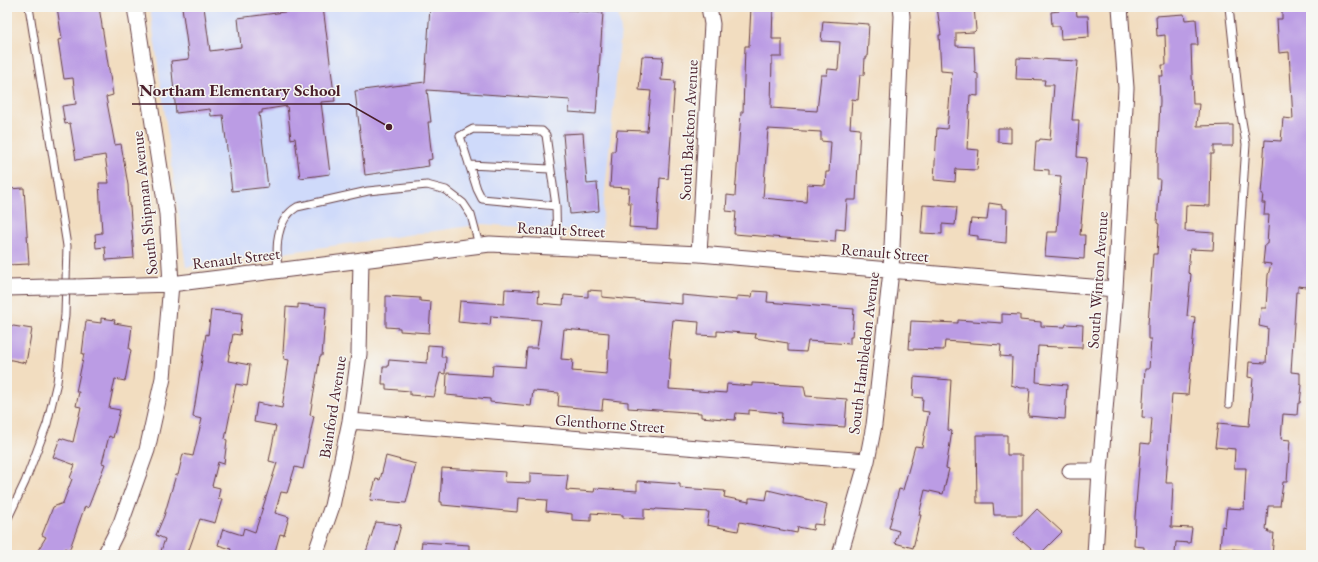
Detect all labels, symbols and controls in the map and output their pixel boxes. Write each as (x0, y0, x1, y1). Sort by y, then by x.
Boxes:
street label: South Backton Avenue (674, 59, 703, 201)
callout: Northam Elementary School (132, 75, 349, 104)
text: Northam Elementary School (139, 79, 341, 101)
street label: South Shipman Avenue (126, 130, 162, 276)
street label: South Winton Avenue (1082, 211, 1113, 349)
street label: Renault Street (516, 217, 606, 242)
street label: Renault Street (840, 238, 930, 267)
street label: Renault Street (191, 243, 281, 274)
street label: South Hambledon Avenue (843, 271, 884, 436)
street label: Bainford Avenue (314, 354, 351, 460)
street label: Glenthorne Street (554, 409, 665, 438)

